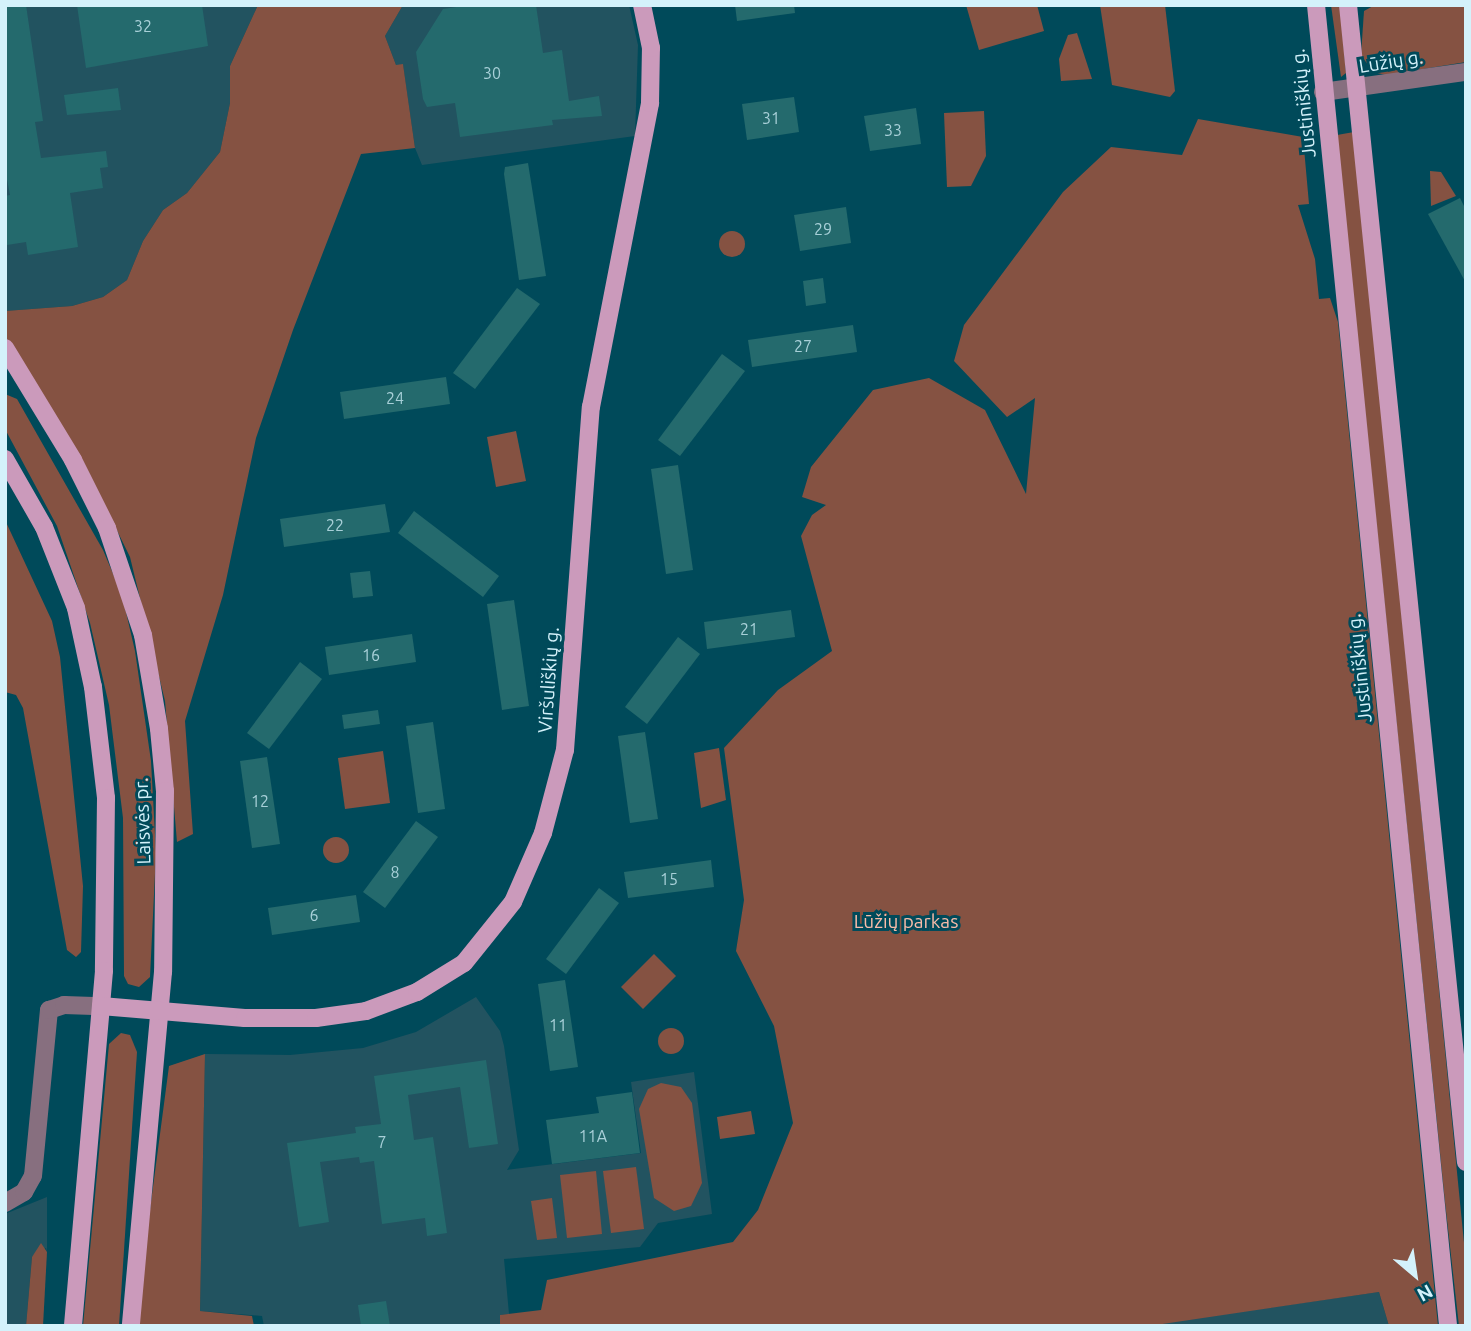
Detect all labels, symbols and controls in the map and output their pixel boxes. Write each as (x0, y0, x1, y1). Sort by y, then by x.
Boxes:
house number: 32 (134, 16, 152, 36)
street label: Lūžių g. (1357, 46, 1425, 78)
street label: Justiniškių g. (1287, 47, 1321, 159)
house number: 30 (483, 63, 501, 83)
house number: 31 (762, 108, 780, 128)
house number: 33 (884, 120, 902, 140)
house number: 29 (814, 219, 832, 239)
house number: 27 (794, 336, 812, 356)
house number: 24 (386, 388, 404, 408)
house number: 22 (326, 515, 344, 535)
street label: Justiniškių g. (1343, 612, 1377, 724)
house number: 21 (740, 619, 758, 639)
street label: Viršuliškių g. (534, 626, 564, 734)
house number: 16 (362, 645, 380, 665)
street label: Laisvės pr. (130, 777, 156, 865)
house number: 12 (251, 791, 269, 811)
house number: 8 (390, 862, 400, 882)
house number: 15 (660, 869, 678, 889)
house number: 6 (309, 905, 319, 925)
park label: Lūžių parkas (854, 911, 958, 933)
house number: 11 (549, 1015, 567, 1035)
house number: 11A (579, 1126, 607, 1146)
house number: 7 (377, 1132, 387, 1152)
north arrow (1380, 1240, 1450, 1310)
text: N (1414, 1280, 1437, 1306)

